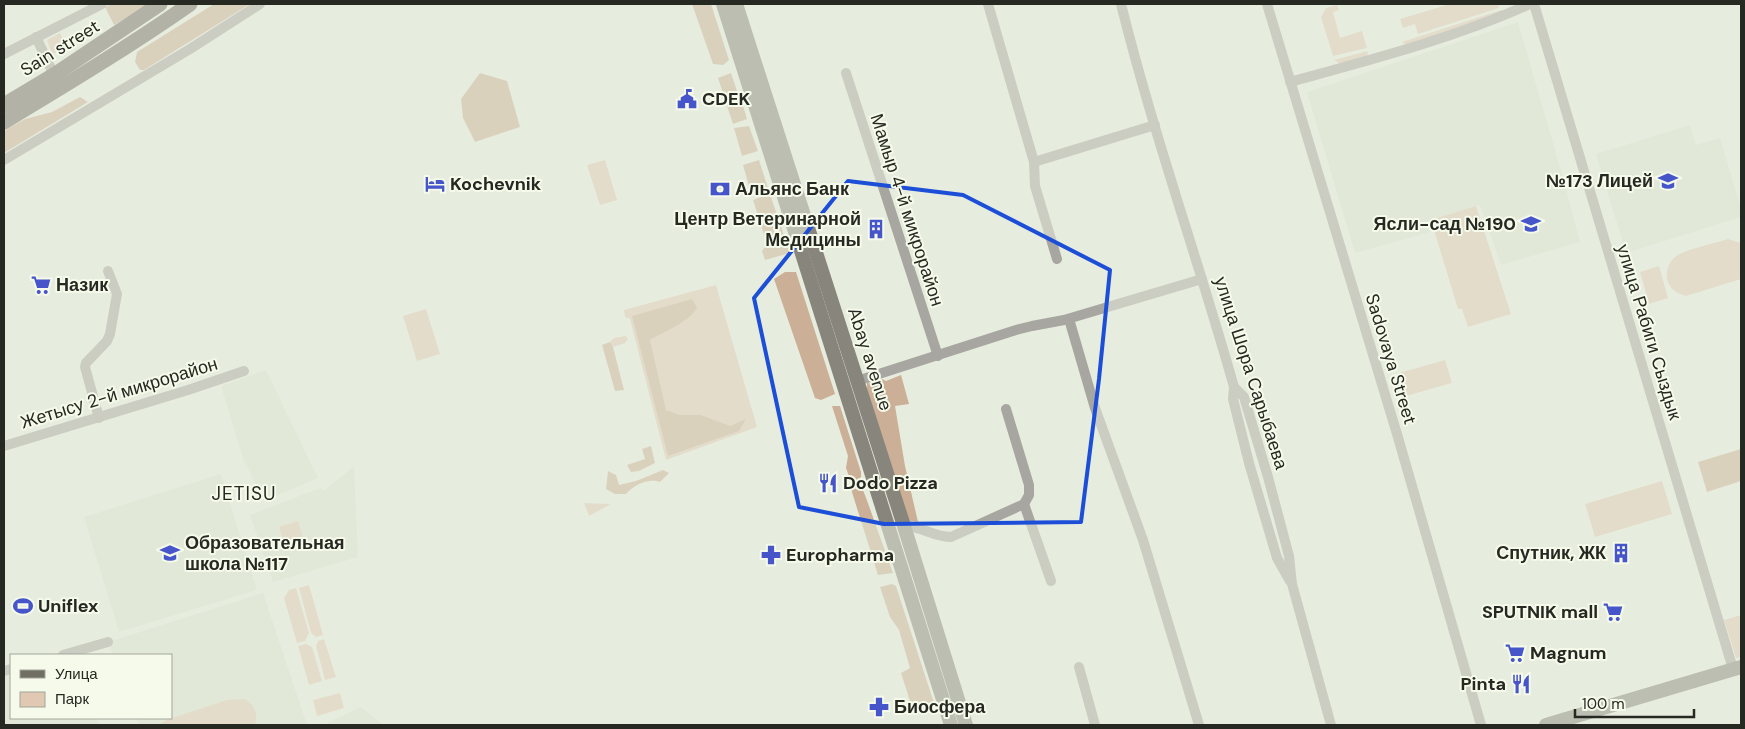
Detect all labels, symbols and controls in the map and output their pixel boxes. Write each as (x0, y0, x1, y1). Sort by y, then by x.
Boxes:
street label: Sain street (16, 14, 104, 82)
place label: CDEK (702, 87, 751, 111)
public building icon: CDEK (676, 88, 698, 110)
street label: Мамыр 4-й микрорайон (865, 111, 949, 309)
place label: №173 Лицей (1546, 169, 1653, 193)
school or university icon: №173 Лицей (1657, 170, 1679, 192)
place label: Kochevnik (450, 172, 542, 196)
hotel icon: Kochevnik (424, 173, 446, 195)
place label: Альянс Банк (735, 177, 850, 201)
bank icon: Альянс Банк (709, 178, 731, 200)
place label: Центр Ветеринарной Медицины (674, 207, 861, 252)
place label: Ясли-сад №190 (1374, 212, 1516, 236)
school or university icon: Ясли-сад №190 (1520, 213, 1542, 235)
building icon: Центр Ветеринарной Медицины (865, 218, 887, 240)
street label: улица Рабиги Сыздык (1611, 241, 1687, 423)
place label: Назик (56, 273, 109, 297)
supermarket icon: Назик (30, 274, 52, 296)
street label: улица Шора Сарыбаева (1209, 274, 1294, 473)
street label: Sadovaya Street (1360, 291, 1422, 427)
street label: Abay avenue (842, 304, 898, 414)
street label: Жетысу 2-й микрорайон (17, 352, 221, 434)
place label: Dodo Pizza (843, 471, 938, 495)
restaurant icon: Dodo Pizza (817, 472, 839, 494)
district label: JETISU (212, 481, 276, 506)
place label: Образовательная школа №117 (185, 531, 344, 576)
place label: Спутник, ЖК (1496, 541, 1607, 565)
school or university icon: Образовательная школа №117 (159, 542, 181, 564)
building icon: Спутник, ЖК (1610, 542, 1632, 564)
place label: Europharma (786, 543, 894, 567)
pharmacy icon: Europharma (760, 544, 782, 566)
place label: Uniflex (38, 594, 98, 618)
sports icon: Uniflex (12, 595, 34, 617)
place label: SPUTNIK mall (1482, 600, 1598, 624)
supermarket icon: SPUTNIK mall (1602, 601, 1624, 623)
place label: Magnum (1530, 641, 1606, 665)
supermarket icon: Magnum (1504, 642, 1526, 664)
legend (10, 654, 172, 719)
text: Улица (55, 664, 98, 684)
place label: Pinta (1461, 672, 1506, 696)
restaurant icon: Pinta (1510, 673, 1532, 695)
scale bar (1575, 686, 1694, 718)
text: Парк (55, 689, 89, 709)
text: 100 m (1582, 694, 1625, 714)
place label: Биосфера (894, 695, 986, 719)
pharmacy icon: Биосфера (868, 696, 890, 718)

